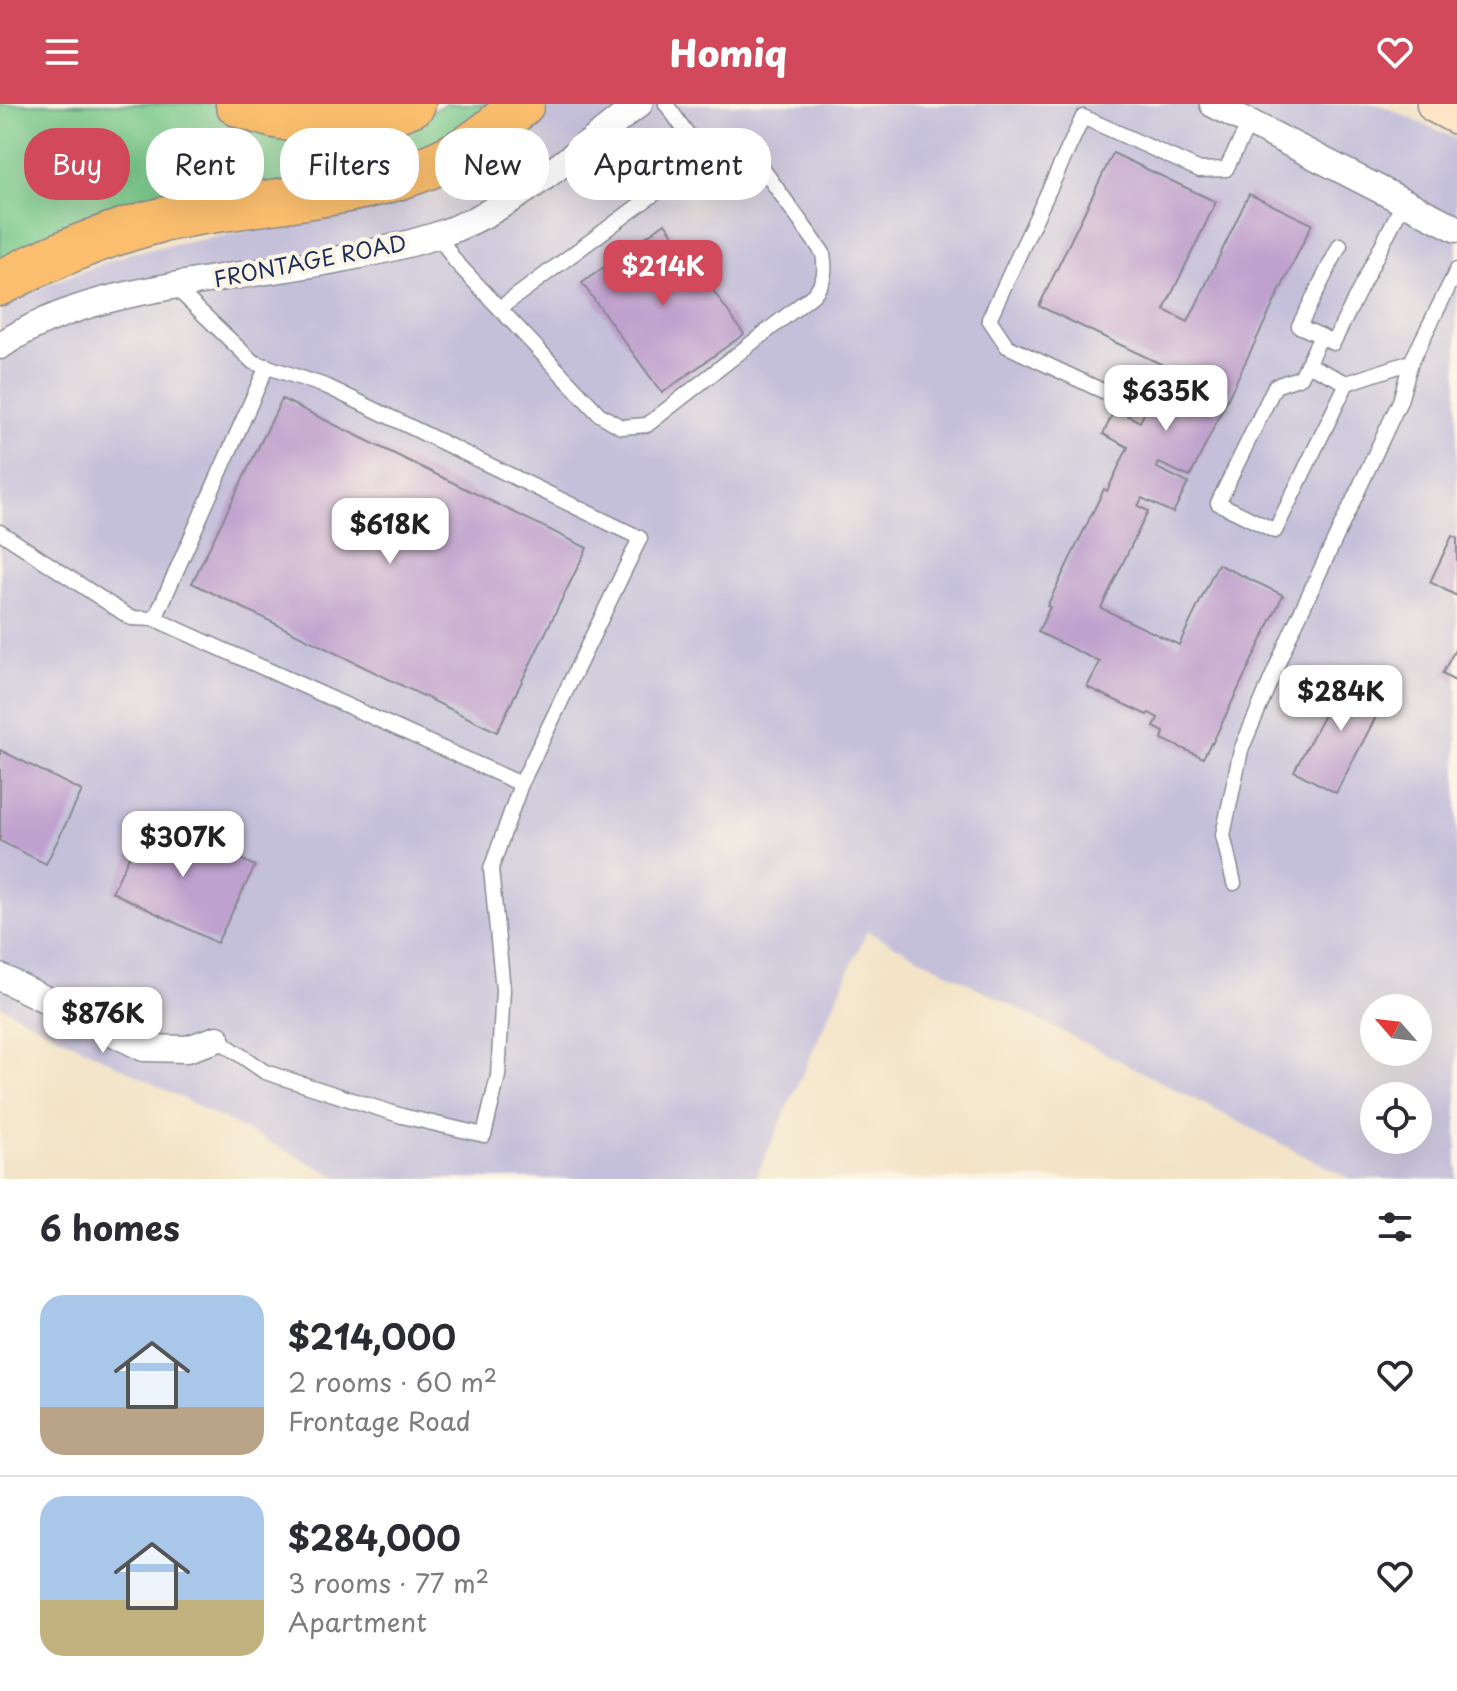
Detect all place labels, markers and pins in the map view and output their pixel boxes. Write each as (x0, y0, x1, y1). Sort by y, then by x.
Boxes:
pin: $214K (607, 240, 719, 308)
pin: $635K (1110, 365, 1222, 433)
pin: $618K (334, 498, 446, 566)
pin: $284K (1285, 665, 1397, 733)
pin: $307K (127, 811, 239, 879)
pin: $876K (47, 987, 159, 1055)

